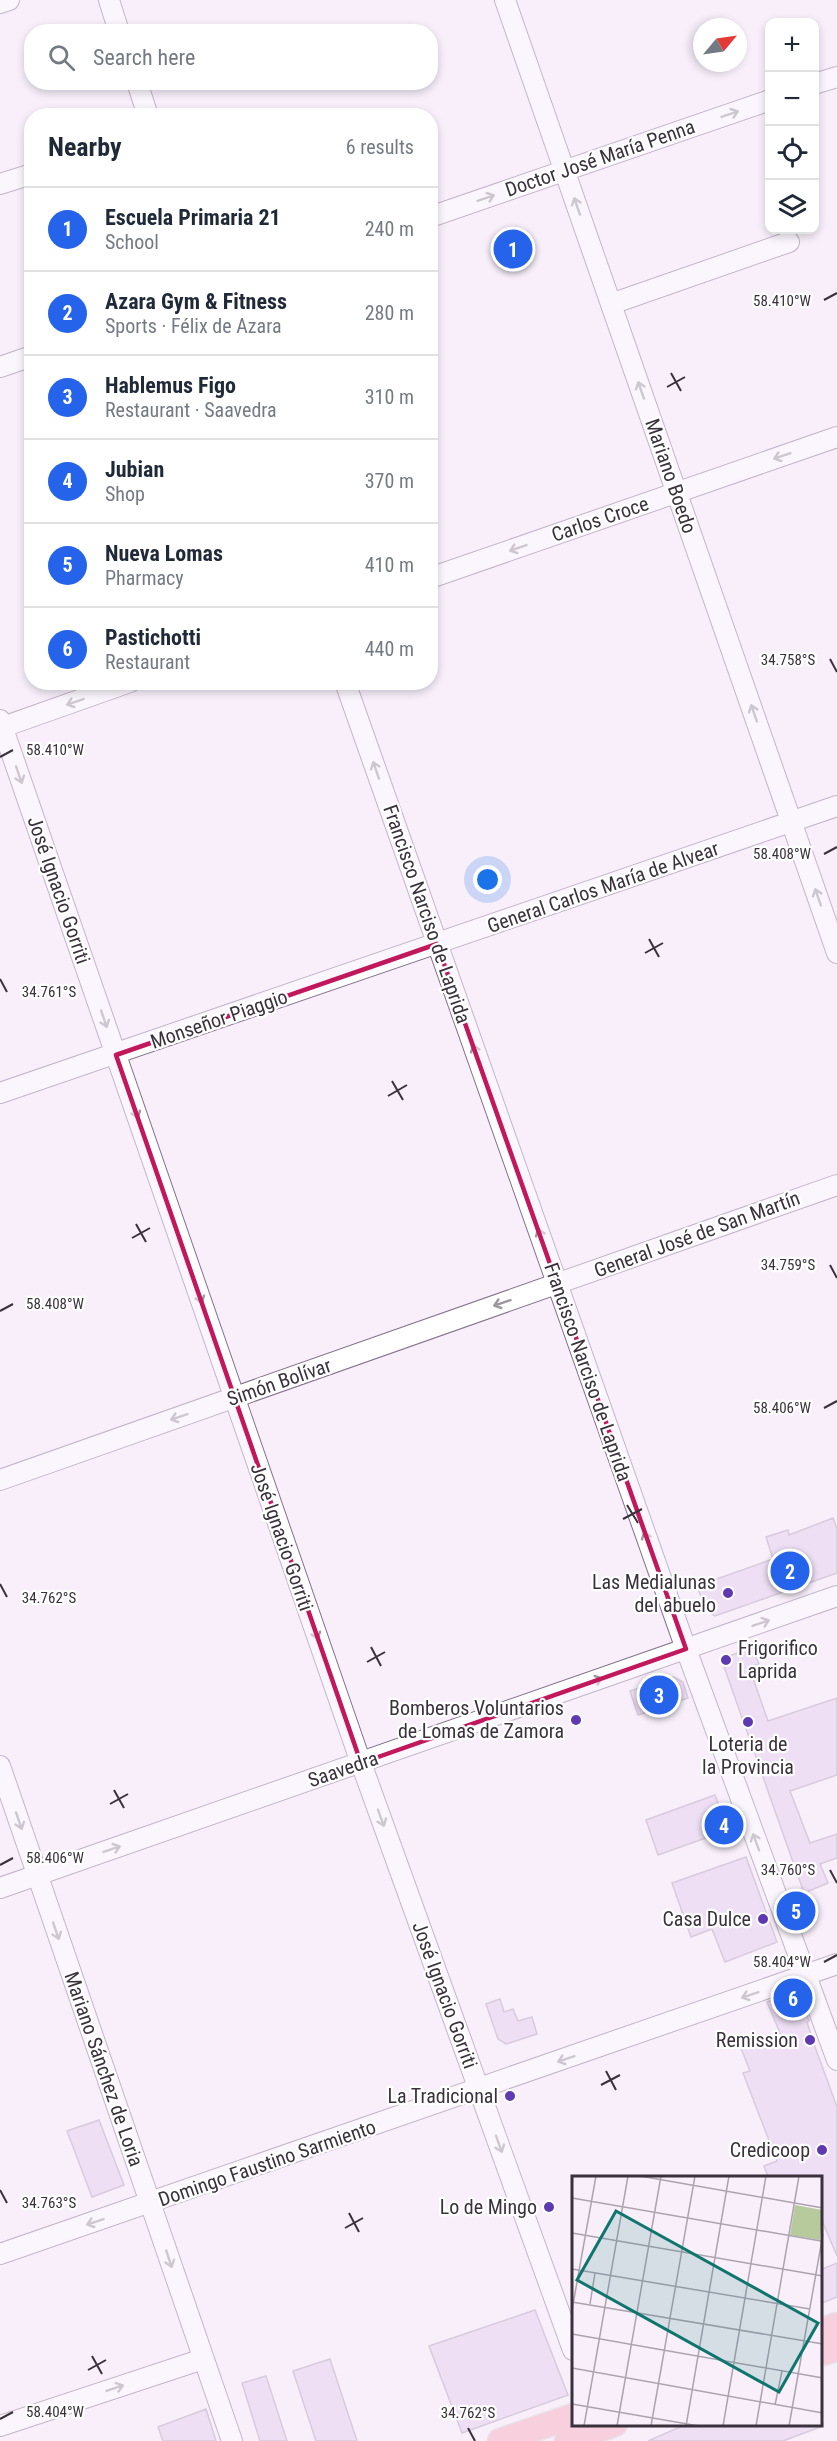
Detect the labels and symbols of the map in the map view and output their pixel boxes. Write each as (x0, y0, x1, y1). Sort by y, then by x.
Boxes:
north arrow (693, 18, 747, 72)
one-way arrow (720, 107, 739, 118)
street label: Doctor José María Penna (502, 114, 698, 202)
one-way arrow (476, 191, 495, 202)
one-way arrow (570, 197, 581, 216)
pin: 1 (494, 226, 532, 272)
text: 58.410°W (753, 292, 812, 310)
one-way arrow (635, 381, 646, 400)
street label: Mariano Boedo (640, 416, 702, 536)
one-way arrow (773, 452, 792, 463)
street label: Carlos Croce (548, 491, 652, 547)
one-way arrow (509, 543, 528, 554)
text: 34.758°S (761, 651, 815, 669)
one-way arrow (66, 697, 85, 708)
one-way arrow (747, 704, 758, 723)
text: 58.410°W (26, 741, 85, 759)
one-way arrow (369, 761, 380, 780)
one-way arrow (15, 765, 26, 784)
street label: Francisco Narciso de Laprida (378, 802, 476, 1026)
street label: José Ignacio Gorriti (22, 813, 96, 967)
street label: General Carlos María de Alvear (484, 836, 722, 938)
text: 58.408°W (753, 845, 812, 863)
your location (473, 865, 502, 894)
one-way arrow (811, 889, 822, 907)
text: 34.761°S (22, 983, 76, 1001)
street label: Monseñor Piaggio (147, 984, 291, 1054)
one-way arrow (99, 1009, 110, 1028)
one-way arrow (469, 1044, 480, 1063)
one-way arrow (131, 1100, 142, 1119)
street label: General José de San Martín (591, 1186, 803, 1282)
one-way arrow (534, 1228, 545, 1247)
text: 34.759°S (761, 1256, 815, 1274)
street label: Francisco Narciso de Laprida (539, 1260, 637, 1484)
one-way arrow (194, 1285, 205, 1303)
text: 58.408°W (26, 1295, 85, 1313)
one-way arrow (493, 1299, 512, 1310)
street label: Simón Bolívar (224, 1353, 334, 1411)
text: 58.406°W (753, 1399, 812, 1417)
one-way arrow (170, 1412, 189, 1423)
street label: José Ignacio Gorriti (245, 1460, 319, 1614)
one-way arrow (641, 1531, 652, 1550)
pin: 2 (770, 1548, 810, 1594)
place label: Las Medialunas del abuelo (592, 1570, 716, 1617)
marker: Las Medialunas del abuelo (721, 1586, 735, 1600)
text: 34.762°S (22, 1589, 76, 1607)
one-way arrow (751, 1617, 769, 1628)
one-way arrow (311, 1621, 322, 1640)
place label: Frigorifico Laprida (738, 1636, 818, 1683)
marker: Frigorifico Laprida (719, 1653, 733, 1667)
pin: 3 (640, 1672, 678, 1718)
one-way arrow (584, 1675, 603, 1686)
place label: Bomberos Voluntarios de Lomas de Zamora (389, 1696, 564, 1743)
marker: Bomberos Voluntarios de Lomas de Zamora (569, 1713, 583, 1727)
marker: Loteria de la Provincia (741, 1715, 755, 1729)
place label: Loteria de la Provincia (702, 1732, 794, 1779)
street label: Saavedra (305, 1746, 381, 1792)
pin: 4 (704, 1802, 744, 1848)
one-way arrow (376, 1808, 387, 1827)
one-way arrow (14, 1811, 25, 1830)
one-way arrow (750, 1833, 761, 1852)
one-way arrow (102, 1843, 121, 1854)
text: 58.406°W (26, 1849, 85, 1867)
text: 34.760°S (761, 1861, 815, 1879)
pin: 5 (776, 1888, 816, 1934)
place label: Casa Dulce (663, 1907, 751, 1931)
marker: Casa Dulce (756, 1912, 770, 1926)
street label: José Ignacio Gorriti (407, 1918, 483, 2072)
one-way arrow (52, 1921, 63, 1940)
text: 58.404°W (753, 1953, 812, 1971)
street label: Mariano Sánchez de Loria (59, 1969, 149, 2169)
pin: 6 (774, 1976, 812, 2020)
one-way arrow (741, 1990, 760, 2001)
place label: Remission (716, 2028, 798, 2052)
marker: Remission (803, 2033, 817, 2047)
one-way arrow (557, 2055, 576, 2066)
place label: La Tradicional (388, 2084, 498, 2108)
marker: La Tradicional (503, 2089, 517, 2103)
street label: Domingo Faustino Sarmiento (155, 2114, 379, 2212)
one-way arrow (495, 2135, 506, 2153)
place label: Credicoop (730, 2138, 810, 2162)
marker: Credicoop (815, 2143, 829, 2157)
inset map (572, 2176, 822, 2426)
text: 34.763°S (22, 2194, 76, 2212)
place label: Lo de Mingo (440, 2195, 537, 2219)
marker: Lo de Mingo (542, 2200, 556, 2214)
one-way arrow (86, 2217, 105, 2228)
one-way arrow (165, 2249, 176, 2268)
one-way arrow (105, 2381, 124, 2392)
text: 58.404°W (26, 2403, 85, 2421)
text: 34.762°S (441, 2404, 495, 2422)

